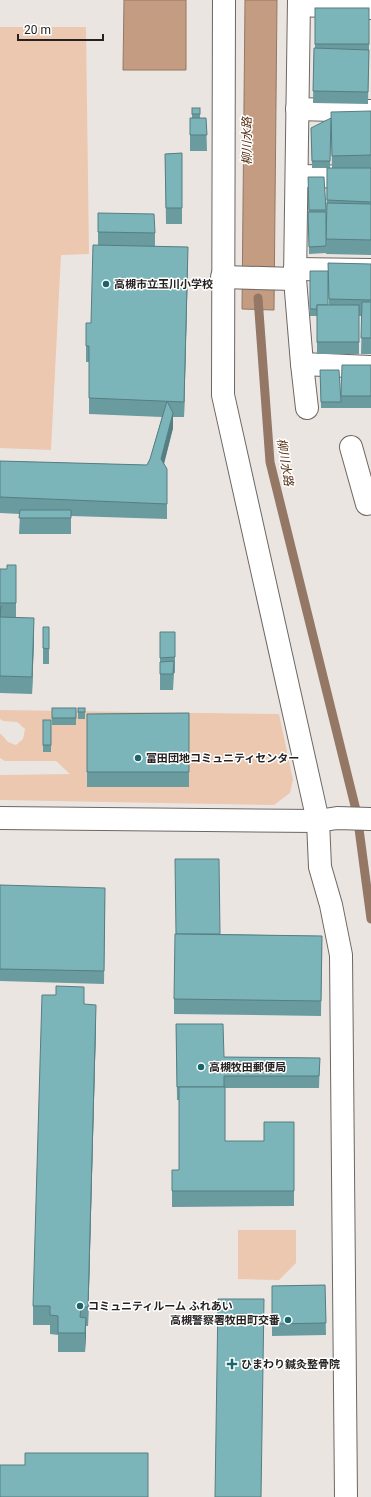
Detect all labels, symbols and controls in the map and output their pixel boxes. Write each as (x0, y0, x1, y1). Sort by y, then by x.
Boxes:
scale bar (18, 16, 103, 42)
text: 20 m (24, 23, 51, 37)
water label: 柳川水路 (240, 116, 254, 165)
place label: 高槻市立玉川小学校 (114, 278, 213, 291)
marker: 高槻市立玉川小学校 (101, 279, 111, 289)
water label: 柳川水路 (274, 437, 296, 488)
place label: 富田団地コミュニティセンター (146, 752, 299, 765)
marker: 富田団地コミュニティセンター (133, 753, 143, 763)
place label: 高槻牧田郵便局 (209, 1061, 286, 1074)
marker: 高槻牧田郵便局 (196, 1062, 206, 1072)
place label: コミュニティルーム ふれあい (88, 1300, 233, 1313)
marker: コミュニティルーム ふれあい (75, 1301, 85, 1311)
place label: 高槻警察署牧田町交番 (170, 1314, 280, 1327)
marker: 高槻警察署牧田町交番 (283, 1315, 293, 1325)
marker: ひまわり鍼灸整骨院 (226, 1358, 238, 1370)
place label: ひまわり鍼灸整骨院 (241, 1358, 340, 1371)

